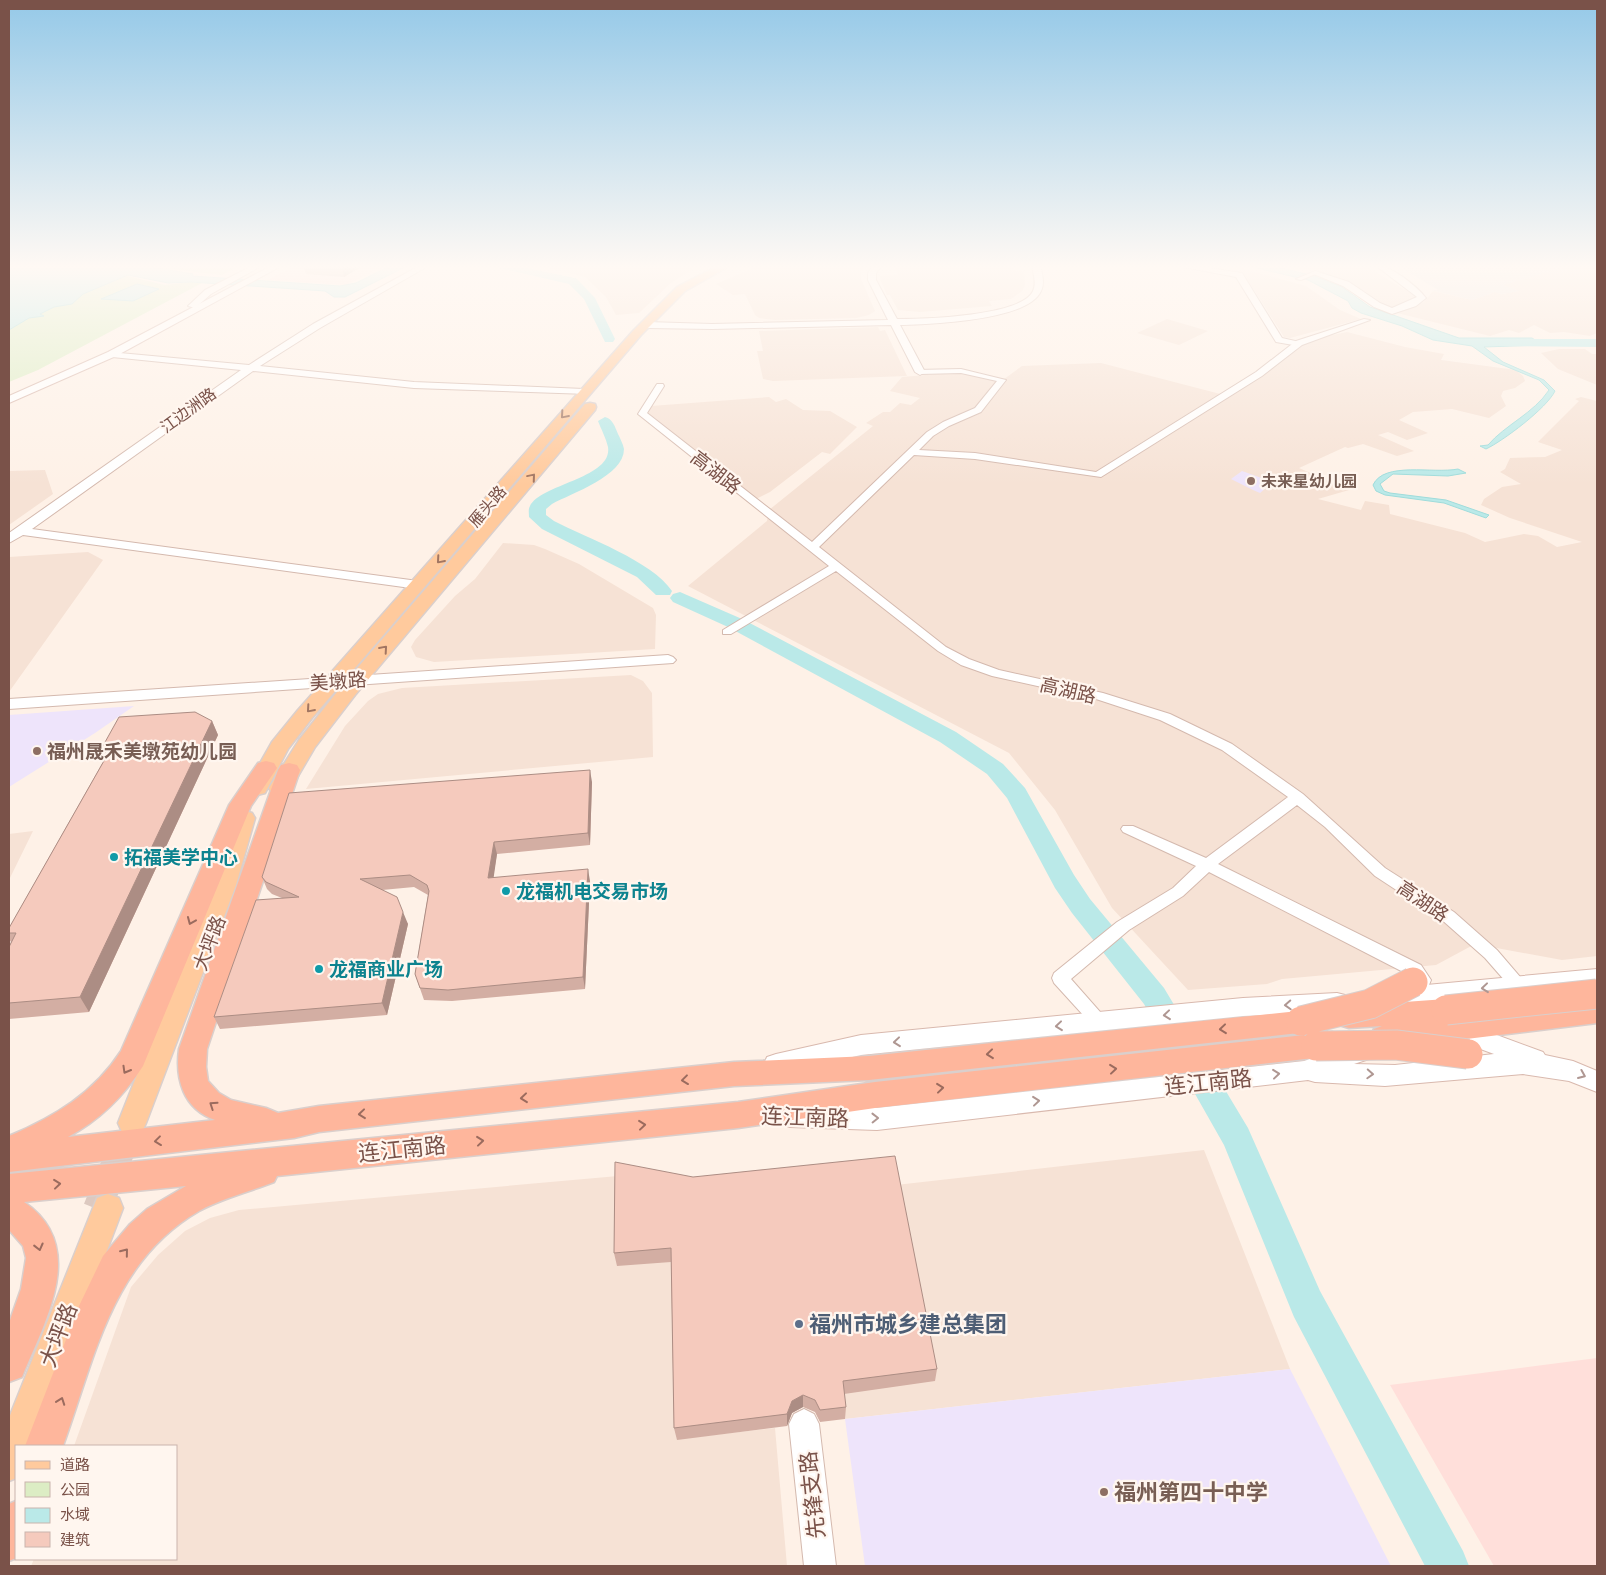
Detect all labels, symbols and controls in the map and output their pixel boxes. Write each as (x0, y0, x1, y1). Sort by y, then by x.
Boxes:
street label: 江边洲路 (156, 383, 220, 437)
one-way arrow (562, 409, 570, 418)
street label: 高湖路 (686, 445, 746, 499)
place label: 未来星幼儿园 (1261, 471, 1357, 491)
one-way arrow (526, 473, 535, 482)
marker: 未来星幼儿园 (1245, 475, 1257, 487)
street label: 雁头路 (464, 481, 510, 531)
one-way arrow (437, 555, 446, 564)
one-way arrow (378, 646, 387, 655)
street label: 美墩路 (309, 667, 367, 695)
street label: 高湖路 (1038, 672, 1098, 708)
one-way arrow (306, 703, 315, 712)
place label: 福州晟禾美墩苑幼儿园 (47, 739, 237, 763)
marker: 福州晟禾美墩苑幼儿园 (31, 745, 43, 757)
place label: 拓福美学中心 (124, 845, 238, 869)
marker: 拓福美学中心 (108, 851, 120, 863)
street label: 高湖路 (1393, 875, 1453, 927)
place label: 龙福机电交易市场 (516, 879, 668, 903)
marker: 龙福机电交易市场 (500, 885, 512, 897)
street label: 大坪路 (188, 912, 230, 974)
one-way arrow (186, 916, 197, 925)
place label: 龙福商业广场 (329, 957, 443, 981)
marker: 龙福商业广场 (313, 963, 325, 975)
one-way arrow (1481, 982, 1489, 993)
one-way arrow (1284, 999, 1292, 1010)
one-way arrow (1163, 1009, 1171, 1020)
one-way arrow (1055, 1020, 1063, 1031)
one-way arrow (1219, 1023, 1227, 1034)
one-way arrow (893, 1036, 901, 1047)
one-way arrow (986, 1048, 994, 1059)
street label: 连江南路 (1163, 1063, 1253, 1101)
one-way arrow (1110, 1064, 1118, 1075)
one-way arrow (122, 1065, 132, 1074)
one-way arrow (1577, 1068, 1586, 1079)
one-way arrow (1273, 1069, 1281, 1080)
one-way arrow (1366, 1069, 1374, 1080)
one-way arrow (681, 1074, 689, 1085)
one-way arrow (937, 1083, 945, 1094)
one-way arrow (520, 1092, 528, 1103)
one-way arrow (1032, 1096, 1040, 1107)
street label: 连江南路 (761, 1101, 849, 1133)
one-way arrow (210, 1102, 219, 1111)
one-way arrow (358, 1108, 366, 1119)
one-way arrow (871, 1113, 879, 1123)
one-way arrow (638, 1119, 646, 1130)
street label: 连江南路 (357, 1130, 447, 1168)
one-way arrow (154, 1135, 162, 1146)
one-way arrow (476, 1136, 484, 1147)
one-way arrow (54, 1179, 62, 1190)
one-way arrow (33, 1243, 44, 1251)
one-way arrow (120, 1249, 129, 1258)
street label: 大坪路 (33, 1299, 83, 1371)
place label: 福州市城乡建总集团 (809, 1310, 1007, 1338)
marker: 福州市城乡建总集团 (793, 1318, 805, 1330)
one-way arrow (55, 1397, 65, 1405)
legend (15, 1445, 178, 1560)
street label: 先锋支路 (793, 1450, 831, 1540)
text: 道路 (60, 1455, 90, 1474)
place label: 福州第四十中学 (1114, 1478, 1268, 1506)
text: 公园 (60, 1480, 90, 1499)
marker: 福州第四十中学 (1098, 1486, 1110, 1498)
text: 水域 (60, 1505, 90, 1524)
text: 建筑 (60, 1530, 90, 1549)

